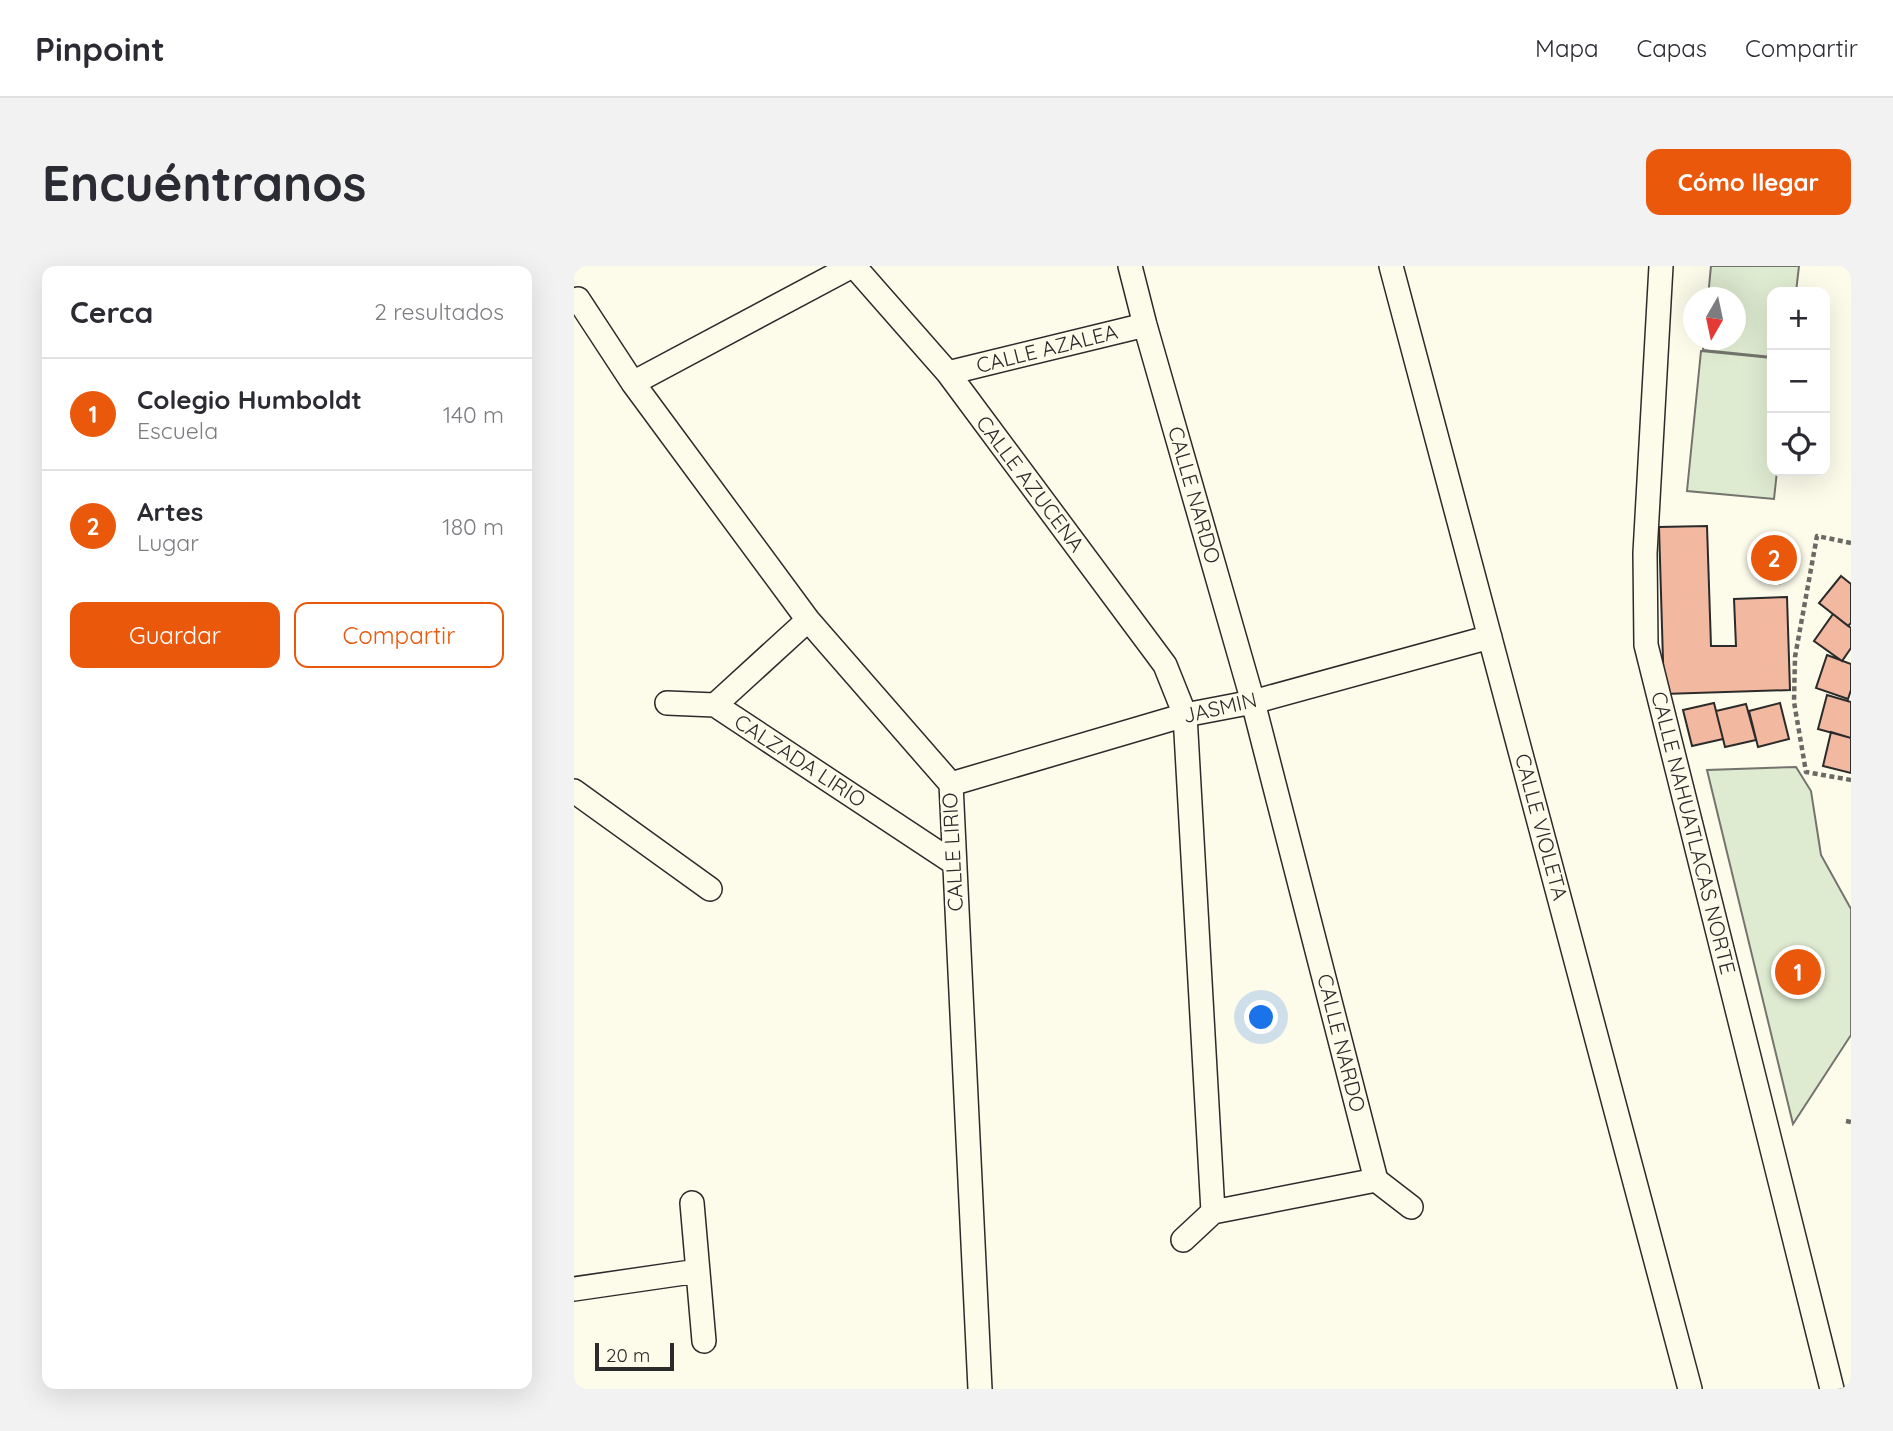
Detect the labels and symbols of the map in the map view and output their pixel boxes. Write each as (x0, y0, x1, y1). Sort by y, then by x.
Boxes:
north arrow (1683, 287, 1746, 350)
street label: CALLE AZALEA (973, 318, 1120, 378)
street label: CALLE AZUCENA (971, 410, 1091, 557)
street label: CALLE NARDO (1163, 423, 1227, 566)
pin: 2 (1751, 532, 1797, 584)
street label: JASMIN (1180, 686, 1259, 728)
street label: CALLE NAHUATLACAS NORTE (1646, 689, 1742, 977)
street label: CALZADA LIRIO (730, 708, 871, 812)
street label: CALLE VIOLETA (1510, 750, 1574, 903)
street label: CALLE LIRIO (936, 792, 968, 912)
pin: 1 (1775, 946, 1821, 998)
street label: CALLE NARDO (1312, 971, 1372, 1115)
your location (1244, 1000, 1278, 1034)
scale bar (595, 1340, 674, 1372)

